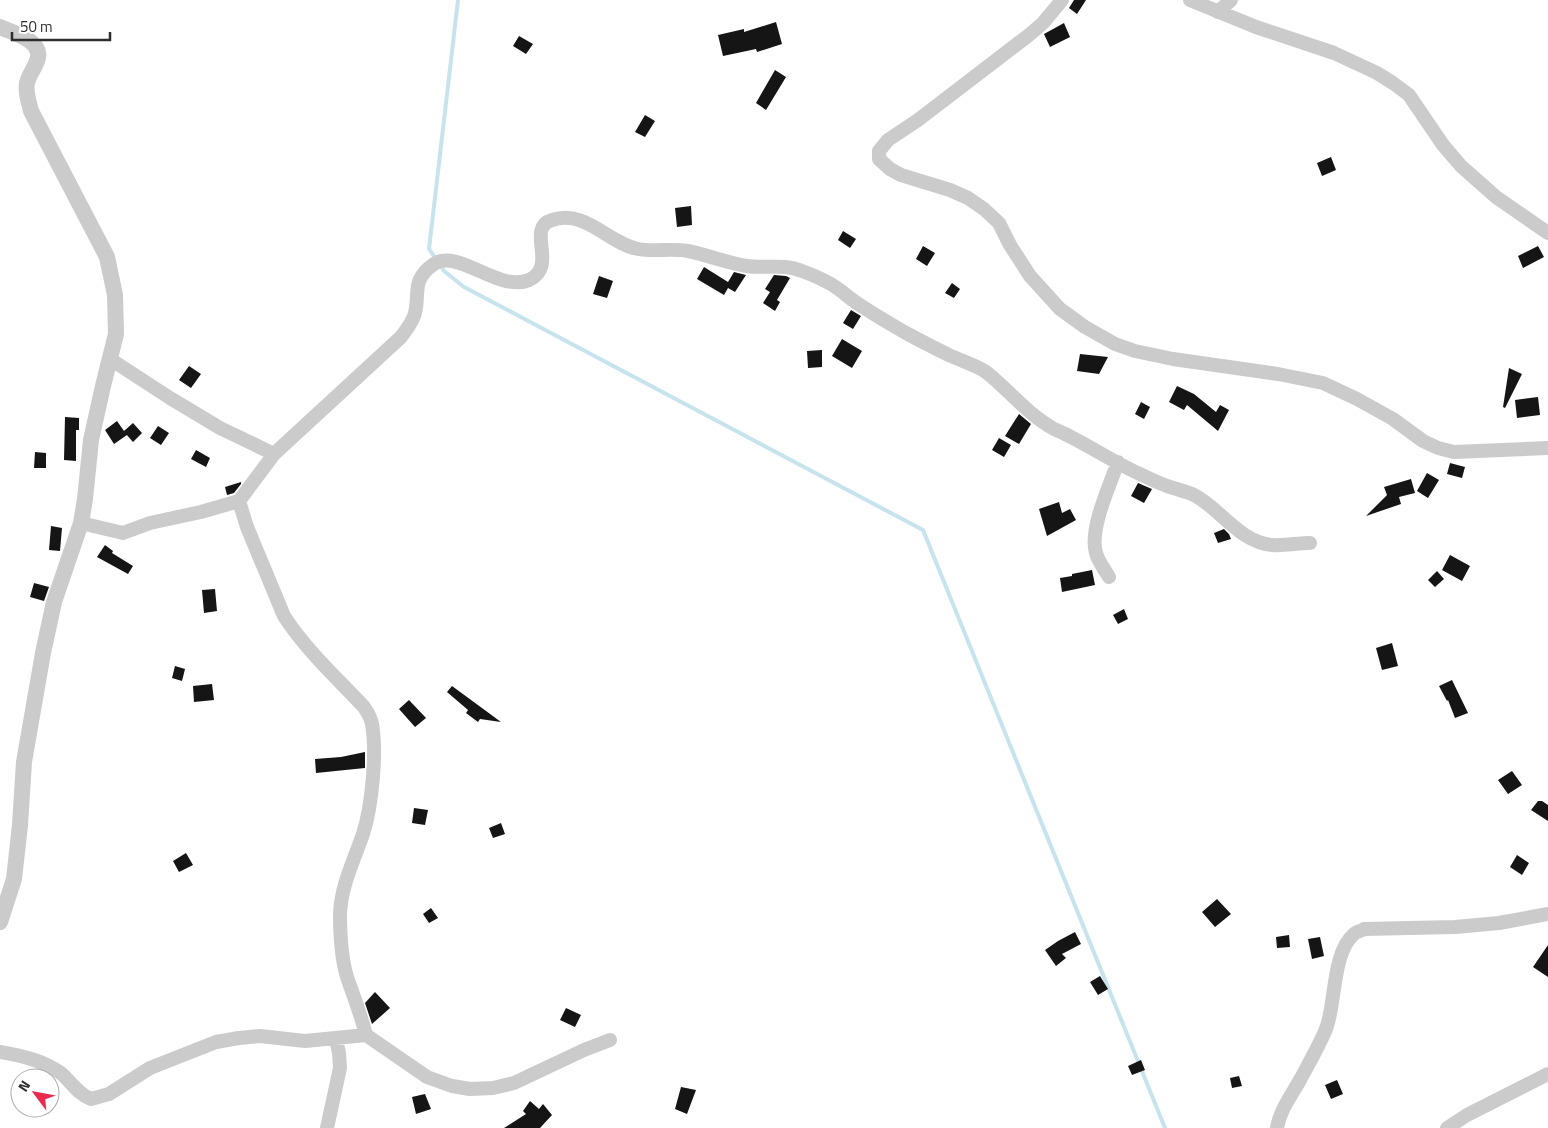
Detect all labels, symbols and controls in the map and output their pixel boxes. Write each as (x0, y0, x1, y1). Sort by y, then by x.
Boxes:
scale bar (12, 10, 110, 42)
text: 50 m (20, 15, 53, 38)
north arrow (10, 1068, 60, 1118)
text: N (12, 1076, 35, 1096)

